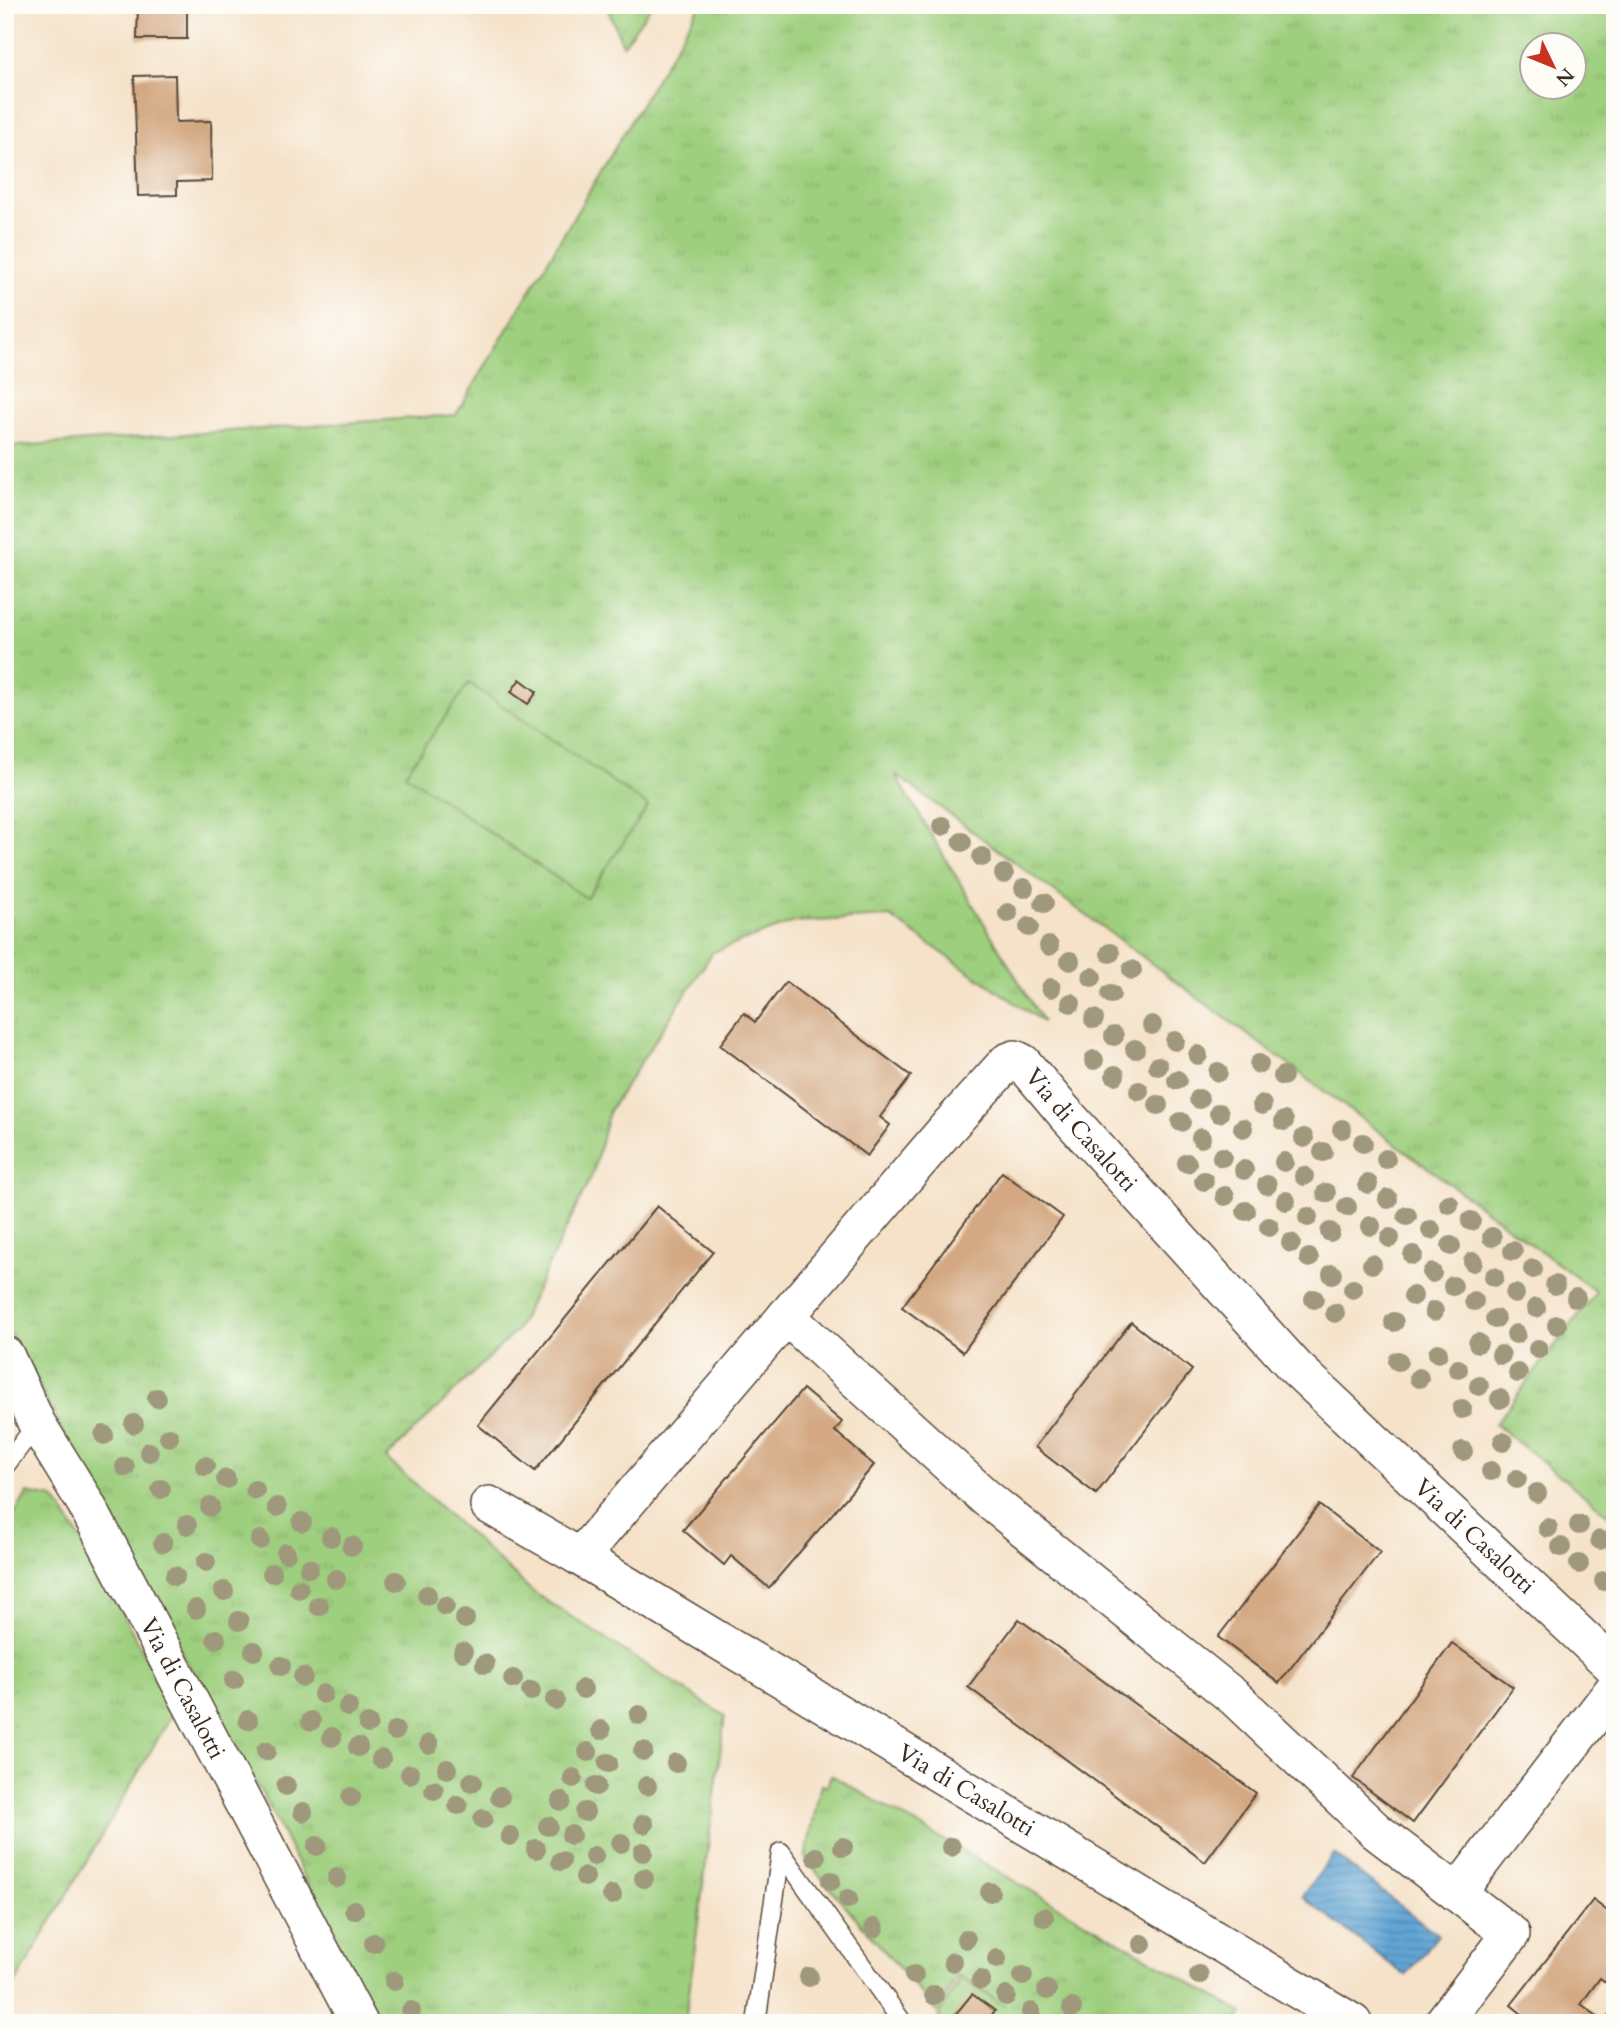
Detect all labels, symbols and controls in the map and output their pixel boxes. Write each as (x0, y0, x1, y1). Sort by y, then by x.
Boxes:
north arrow (1518, 32, 1588, 102)
text: N (1549, 62, 1580, 92)
street label: Via di Casalotti (1017, 1061, 1145, 1199)
street label: Via di Casalotti (1407, 1471, 1543, 1602)
street label: Via di Casalotti (132, 1612, 234, 1765)
street label: Via di Casalotti (891, 1736, 1042, 1844)

